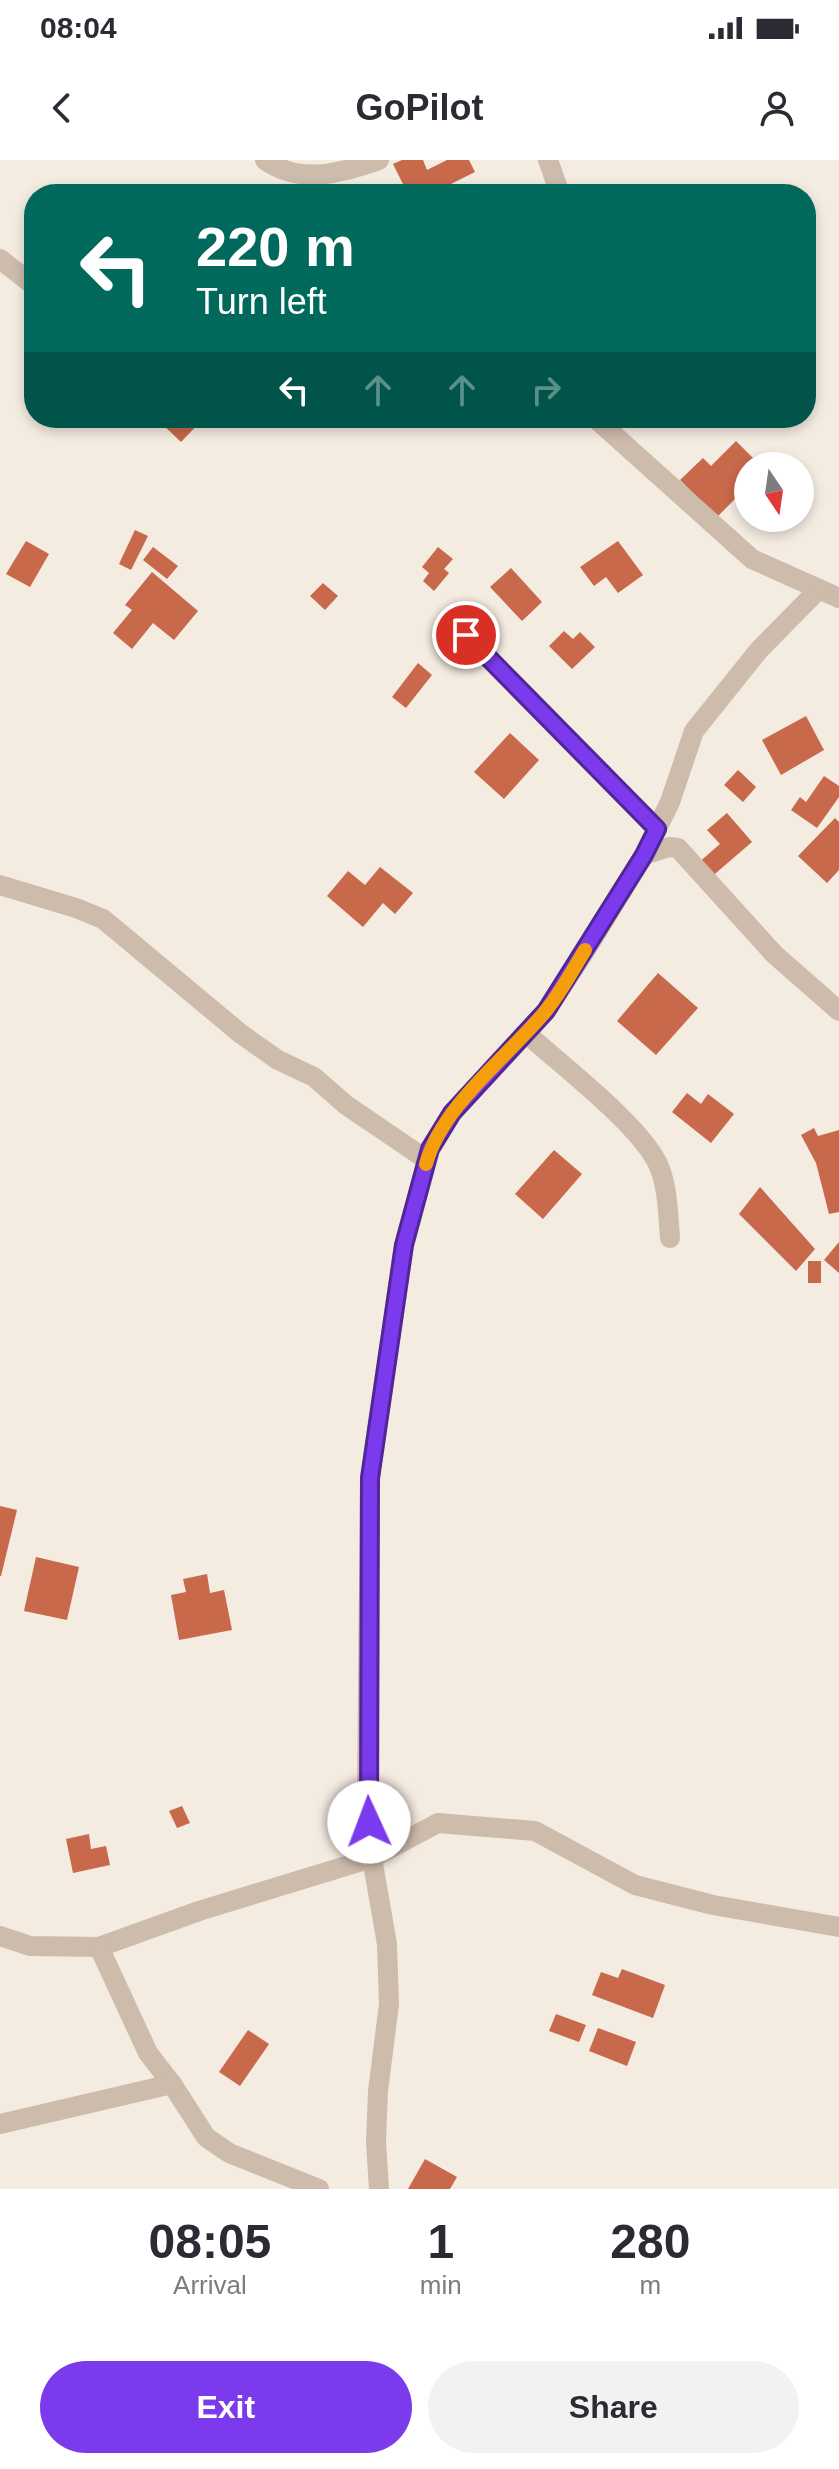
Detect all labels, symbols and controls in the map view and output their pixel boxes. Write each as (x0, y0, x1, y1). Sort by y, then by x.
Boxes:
text: 08:04 (40, 11, 117, 44)
icon: back (40, 86, 84, 130)
icon: person (755, 86, 799, 130)
text: GoPilot (356, 87, 484, 128)
text: 220 m (196, 215, 355, 278)
icon: left (64, 216, 168, 320)
text: Turn left (196, 281, 327, 322)
icon: left (272, 368, 316, 412)
icon: ahead (356, 368, 400, 412)
icon: ahead (440, 368, 484, 412)
icon: right (524, 368, 568, 412)
north arrow (734, 452, 814, 532)
map controls (734, 452, 814, 532)
pin (432, 601, 500, 669)
icon: arrive (444, 613, 488, 657)
position arrow (327, 1780, 411, 1864)
text: 08:05 (149, 2215, 271, 2268)
text: 1 (427, 2215, 454, 2268)
text: 280 (610, 2215, 690, 2268)
text: Arrival (173, 2270, 247, 2300)
text: min (420, 2270, 462, 2300)
text: m (640, 2270, 661, 2300)
button: Exit (40, 2361, 412, 2453)
button: Share (428, 2361, 799, 2453)

